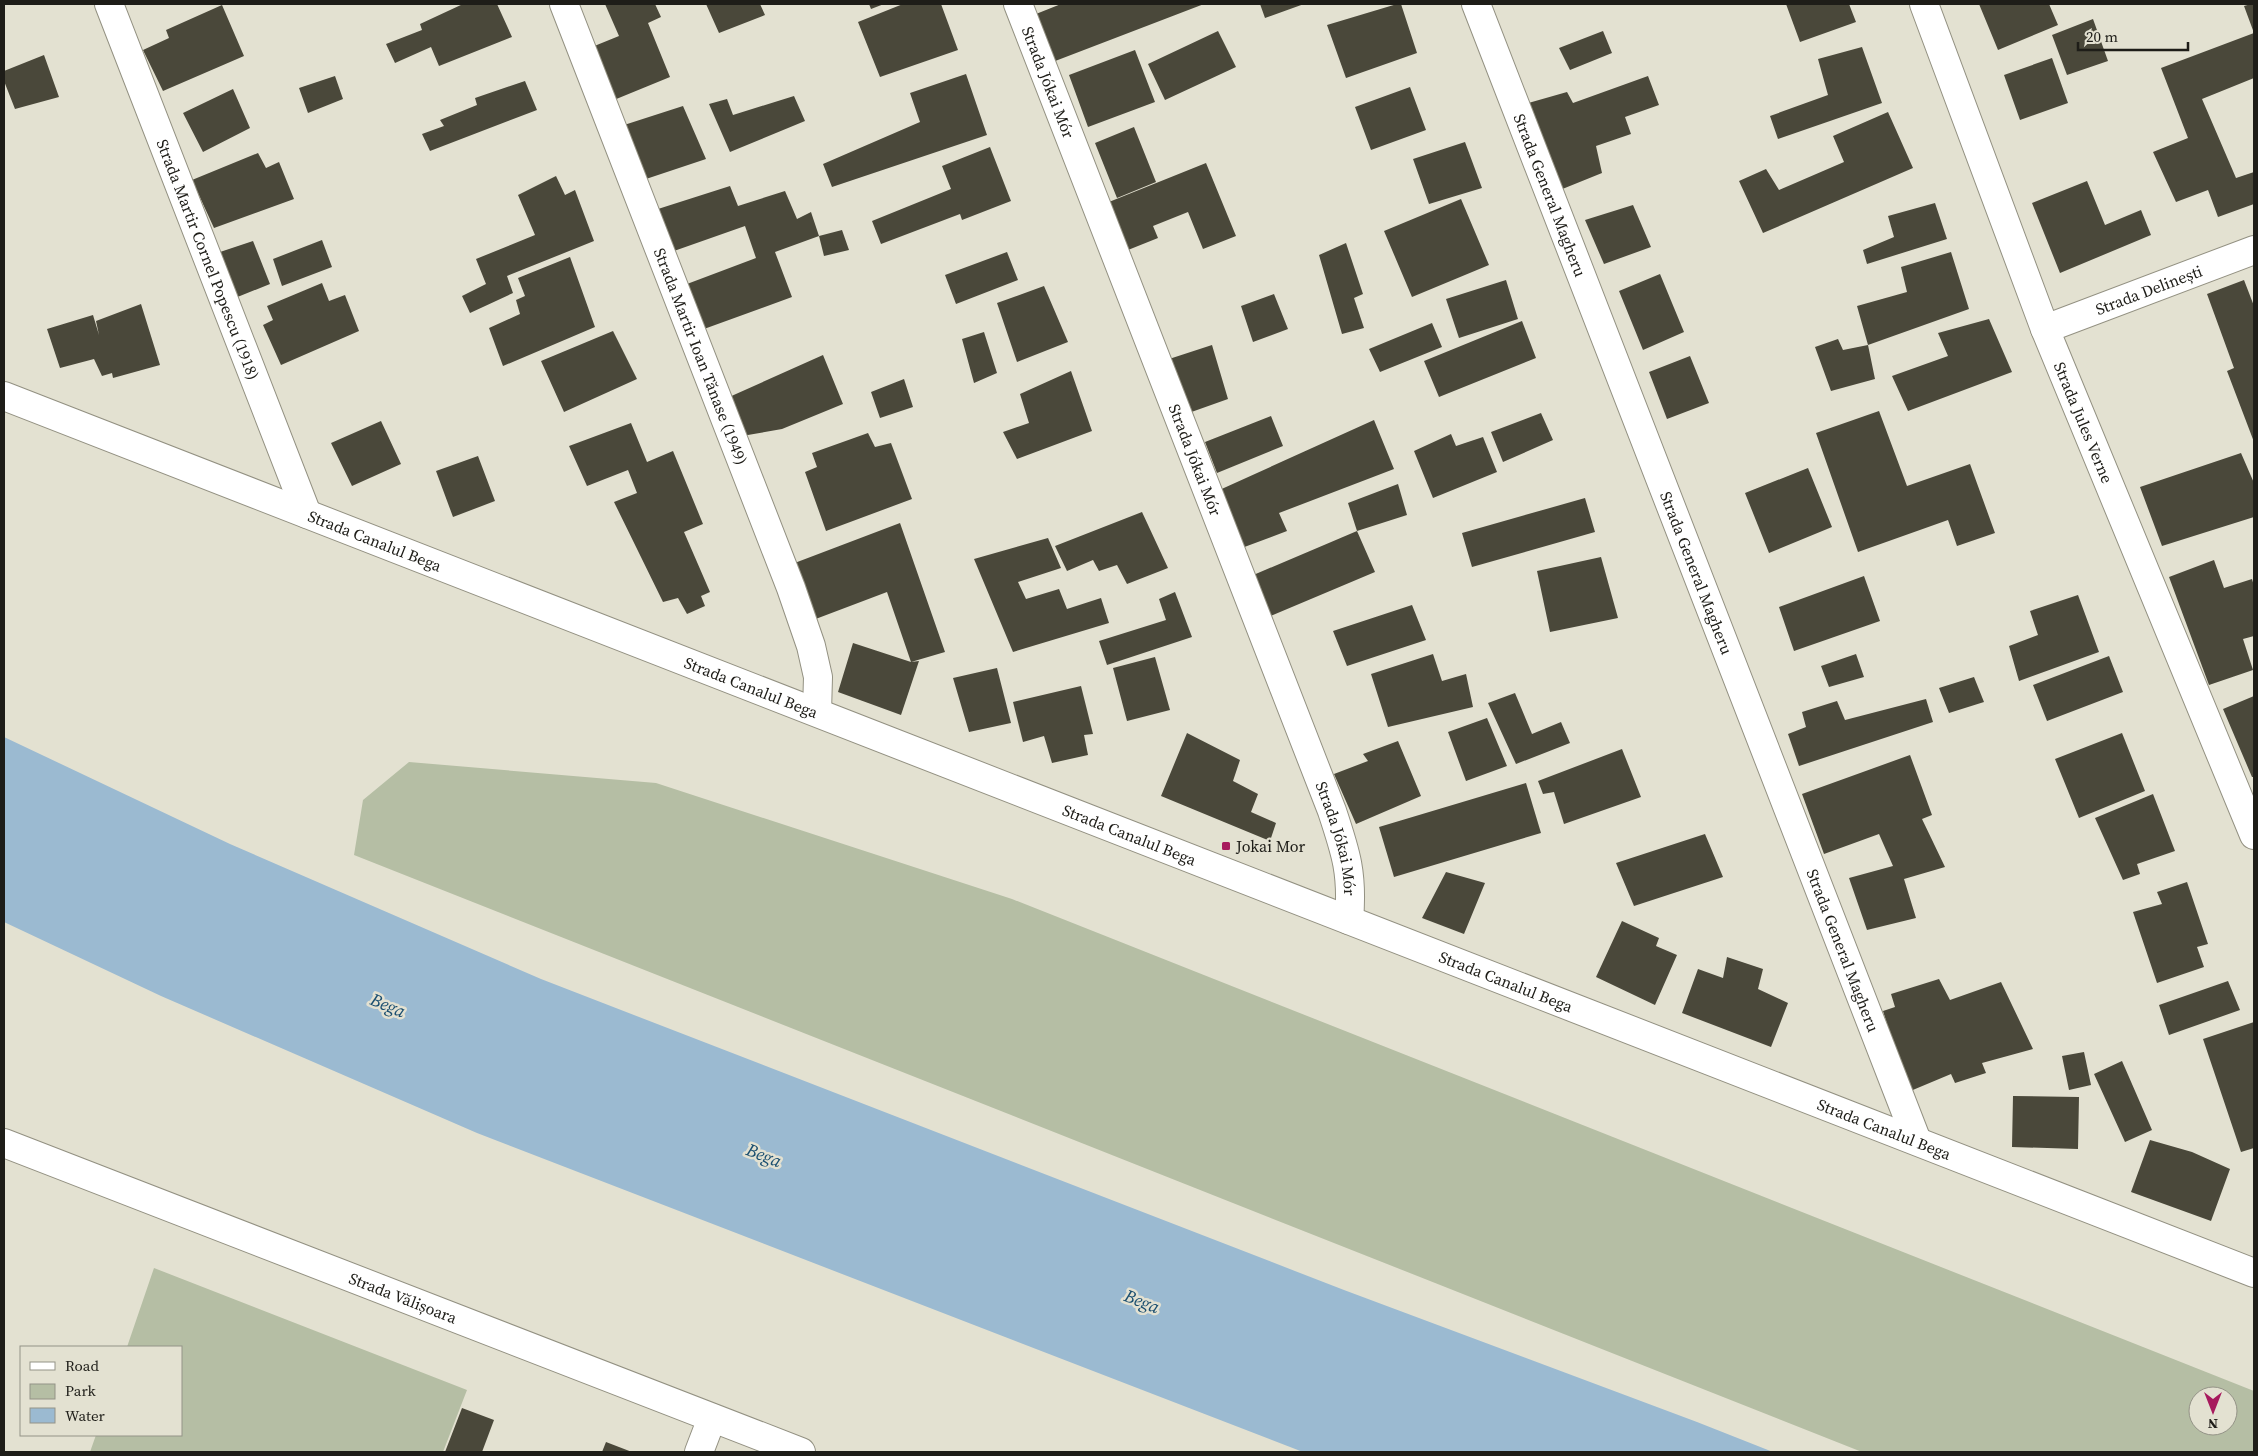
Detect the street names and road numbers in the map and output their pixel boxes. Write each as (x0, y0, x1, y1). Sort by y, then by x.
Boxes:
street label: Strada Jókai Mór (1017, 23, 1080, 142)
street label: Strada General Magheru (1509, 110, 1592, 280)
street label: Strada Martir Cornel Popescu (1918) (151, 136, 265, 383)
street label: Strada Martir Ioan Tănase (1949) (649, 245, 753, 468)
street label: Strada Delinești (2092, 259, 2206, 320)
street label: Strada Jules Verne (2049, 359, 2118, 486)
street label: Strada Jókai Mór (1164, 401, 1227, 519)
street label: Strada General Magheru (1655, 488, 1738, 657)
street label: Strada Canalul Bega (305, 505, 446, 577)
street label: Strada Canalul Bega (681, 651, 822, 724)
street label: Strada Jókai Mór (1310, 778, 1361, 896)
street label: Strada Canalul Bega (1060, 799, 1200, 871)
street label: Strada General Magheru (1801, 866, 1885, 1035)
street label: Strada Canalul Bega (1436, 945, 1577, 1018)
street label: Strada Canalul Bega (1814, 1093, 1955, 1165)
street label: Strada Vălișoara (346, 1267, 461, 1329)

